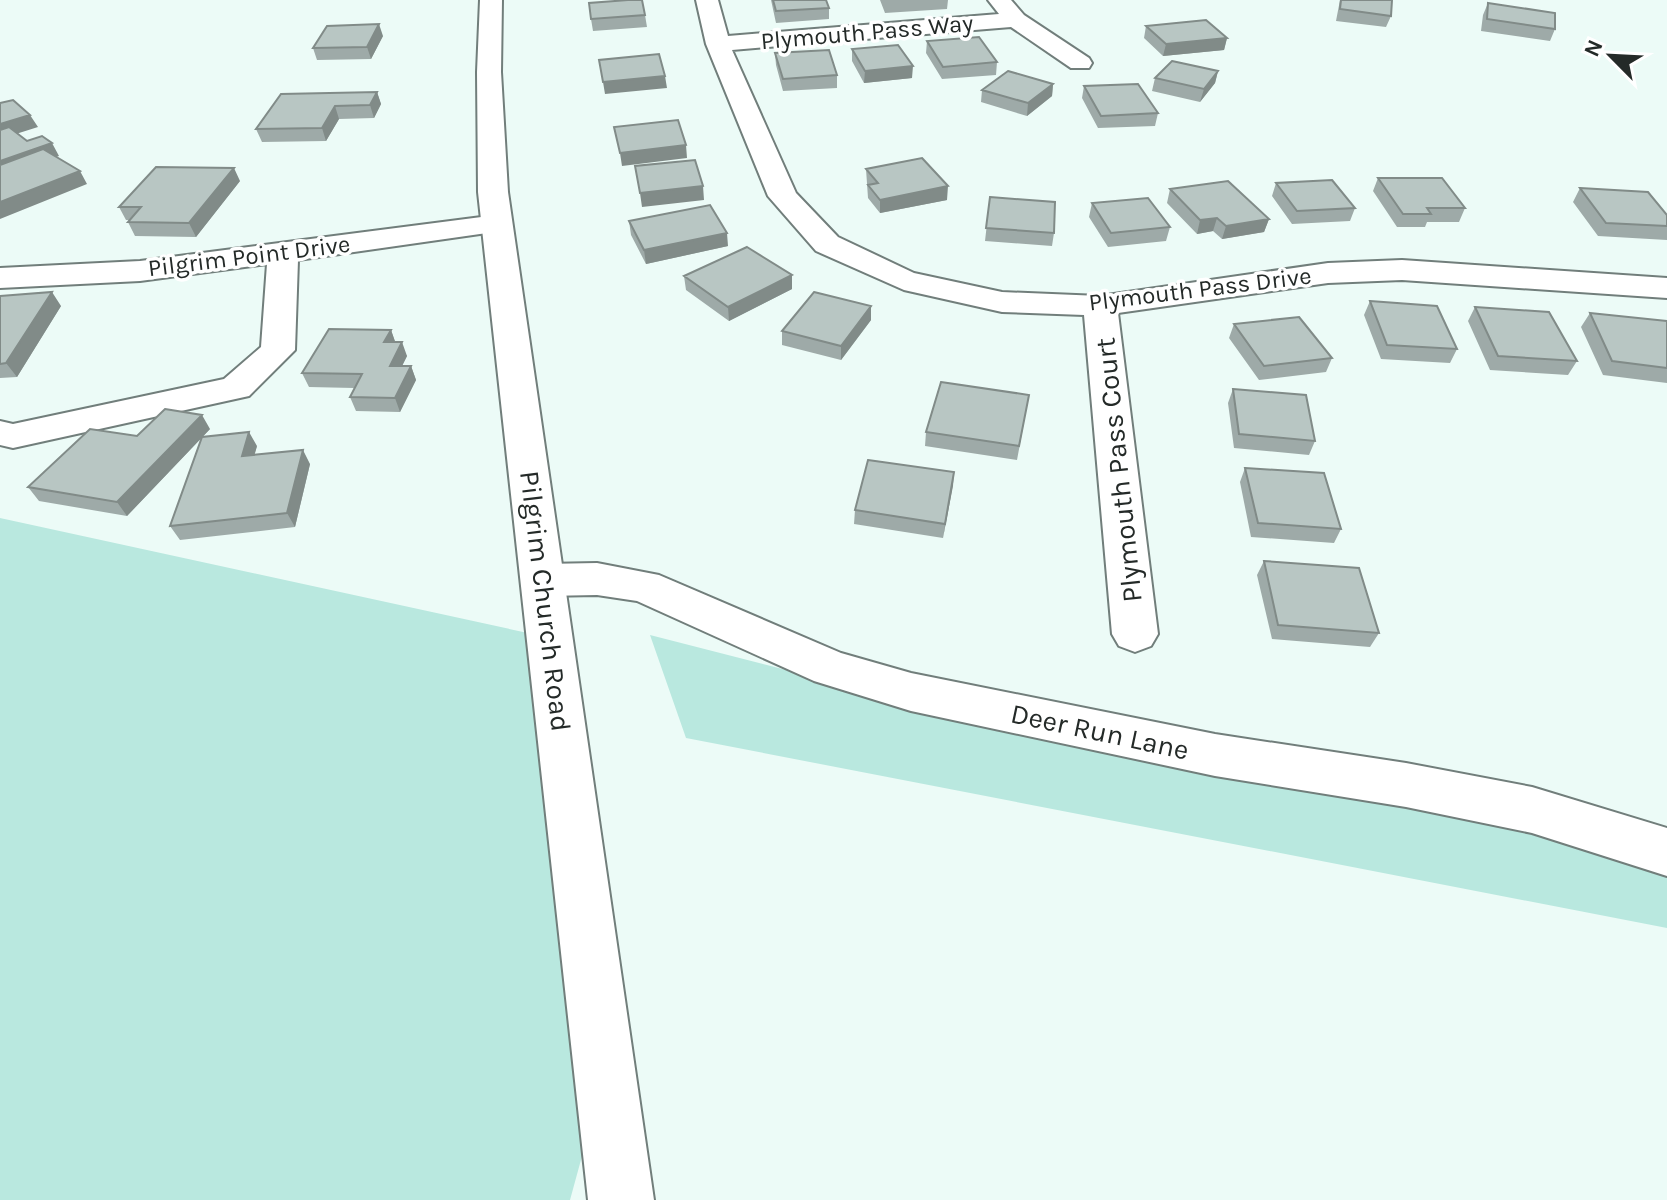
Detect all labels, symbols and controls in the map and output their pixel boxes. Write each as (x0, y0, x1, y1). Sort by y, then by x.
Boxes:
street label: Plymouth Pass Way (760, 9, 974, 55)
north arrow (1571, 16, 1651, 96)
text: N (1579, 36, 1609, 61)
street label: Pilgrim Point Drive (146, 230, 352, 282)
street label: Plymouth Pass Drive (1087, 261, 1313, 317)
street label: Plymouth Pass Court (1088, 336, 1149, 604)
street label: Pilgrim Church Road (513, 469, 578, 733)
street label: Deer Run Lane (1008, 696, 1192, 766)

